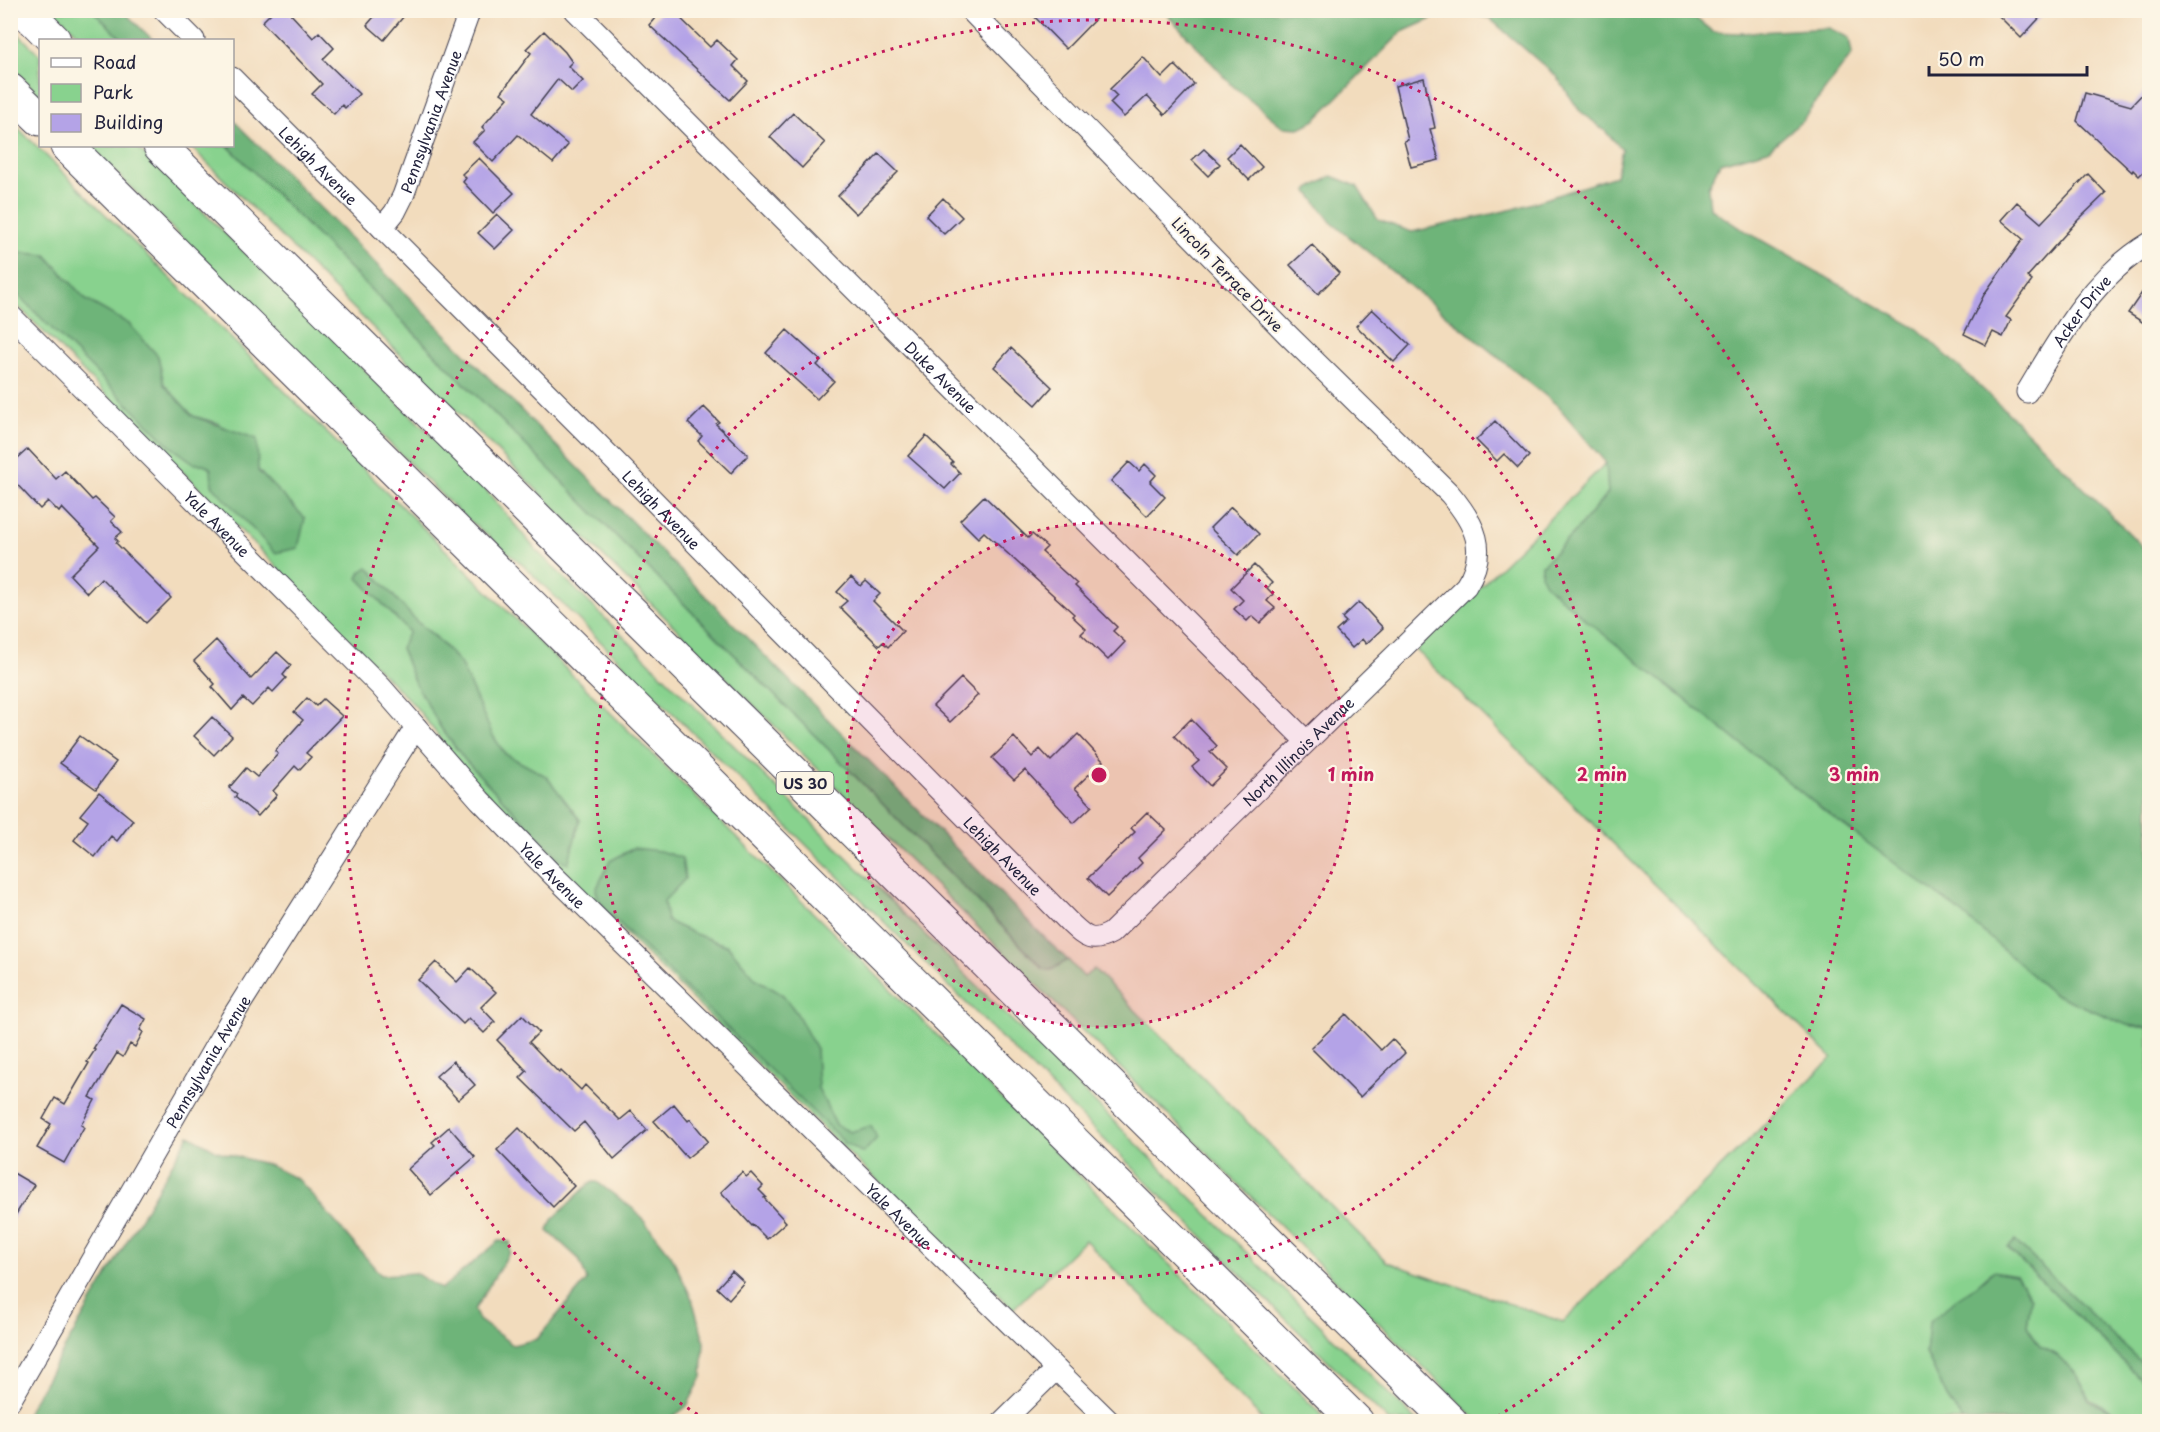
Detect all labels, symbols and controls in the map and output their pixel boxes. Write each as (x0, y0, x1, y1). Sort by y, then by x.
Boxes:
legend (39, 39, 234, 147)
scale bar (1929, 39, 2086, 77)
text: 50 m (1938, 45, 1985, 72)
street label: Pennsylvania Avenue (394, 46, 466, 196)
text: Road (93, 48, 137, 75)
text: Park (93, 78, 133, 105)
text: Building (93, 108, 163, 135)
street label: Lehigh Avenue (274, 120, 364, 210)
street label: Lincoln Terrace Drive (1167, 211, 1289, 337)
street label: Acker Drive (2046, 269, 2116, 351)
street label: Duke Avenue (900, 335, 982, 417)
street label: Lehigh Avenue (618, 464, 706, 554)
street label: Yale Avenue (179, 485, 256, 561)
street label: North Illinois Avenue (1237, 691, 1358, 811)
text: 1 min (1328, 760, 1374, 787)
text: 2 min (1577, 760, 1627, 787)
text: 3 min (1829, 760, 1879, 787)
centre of rings (1089, 765, 1109, 785)
road number: US 30 (776, 772, 834, 794)
street label: Lehigh Avenue (959, 811, 1048, 900)
street label: Yale Avenue (515, 836, 591, 913)
street label: Pennsylvania Avenue (159, 990, 255, 1132)
street label: Yale Avenue (861, 1177, 938, 1253)

